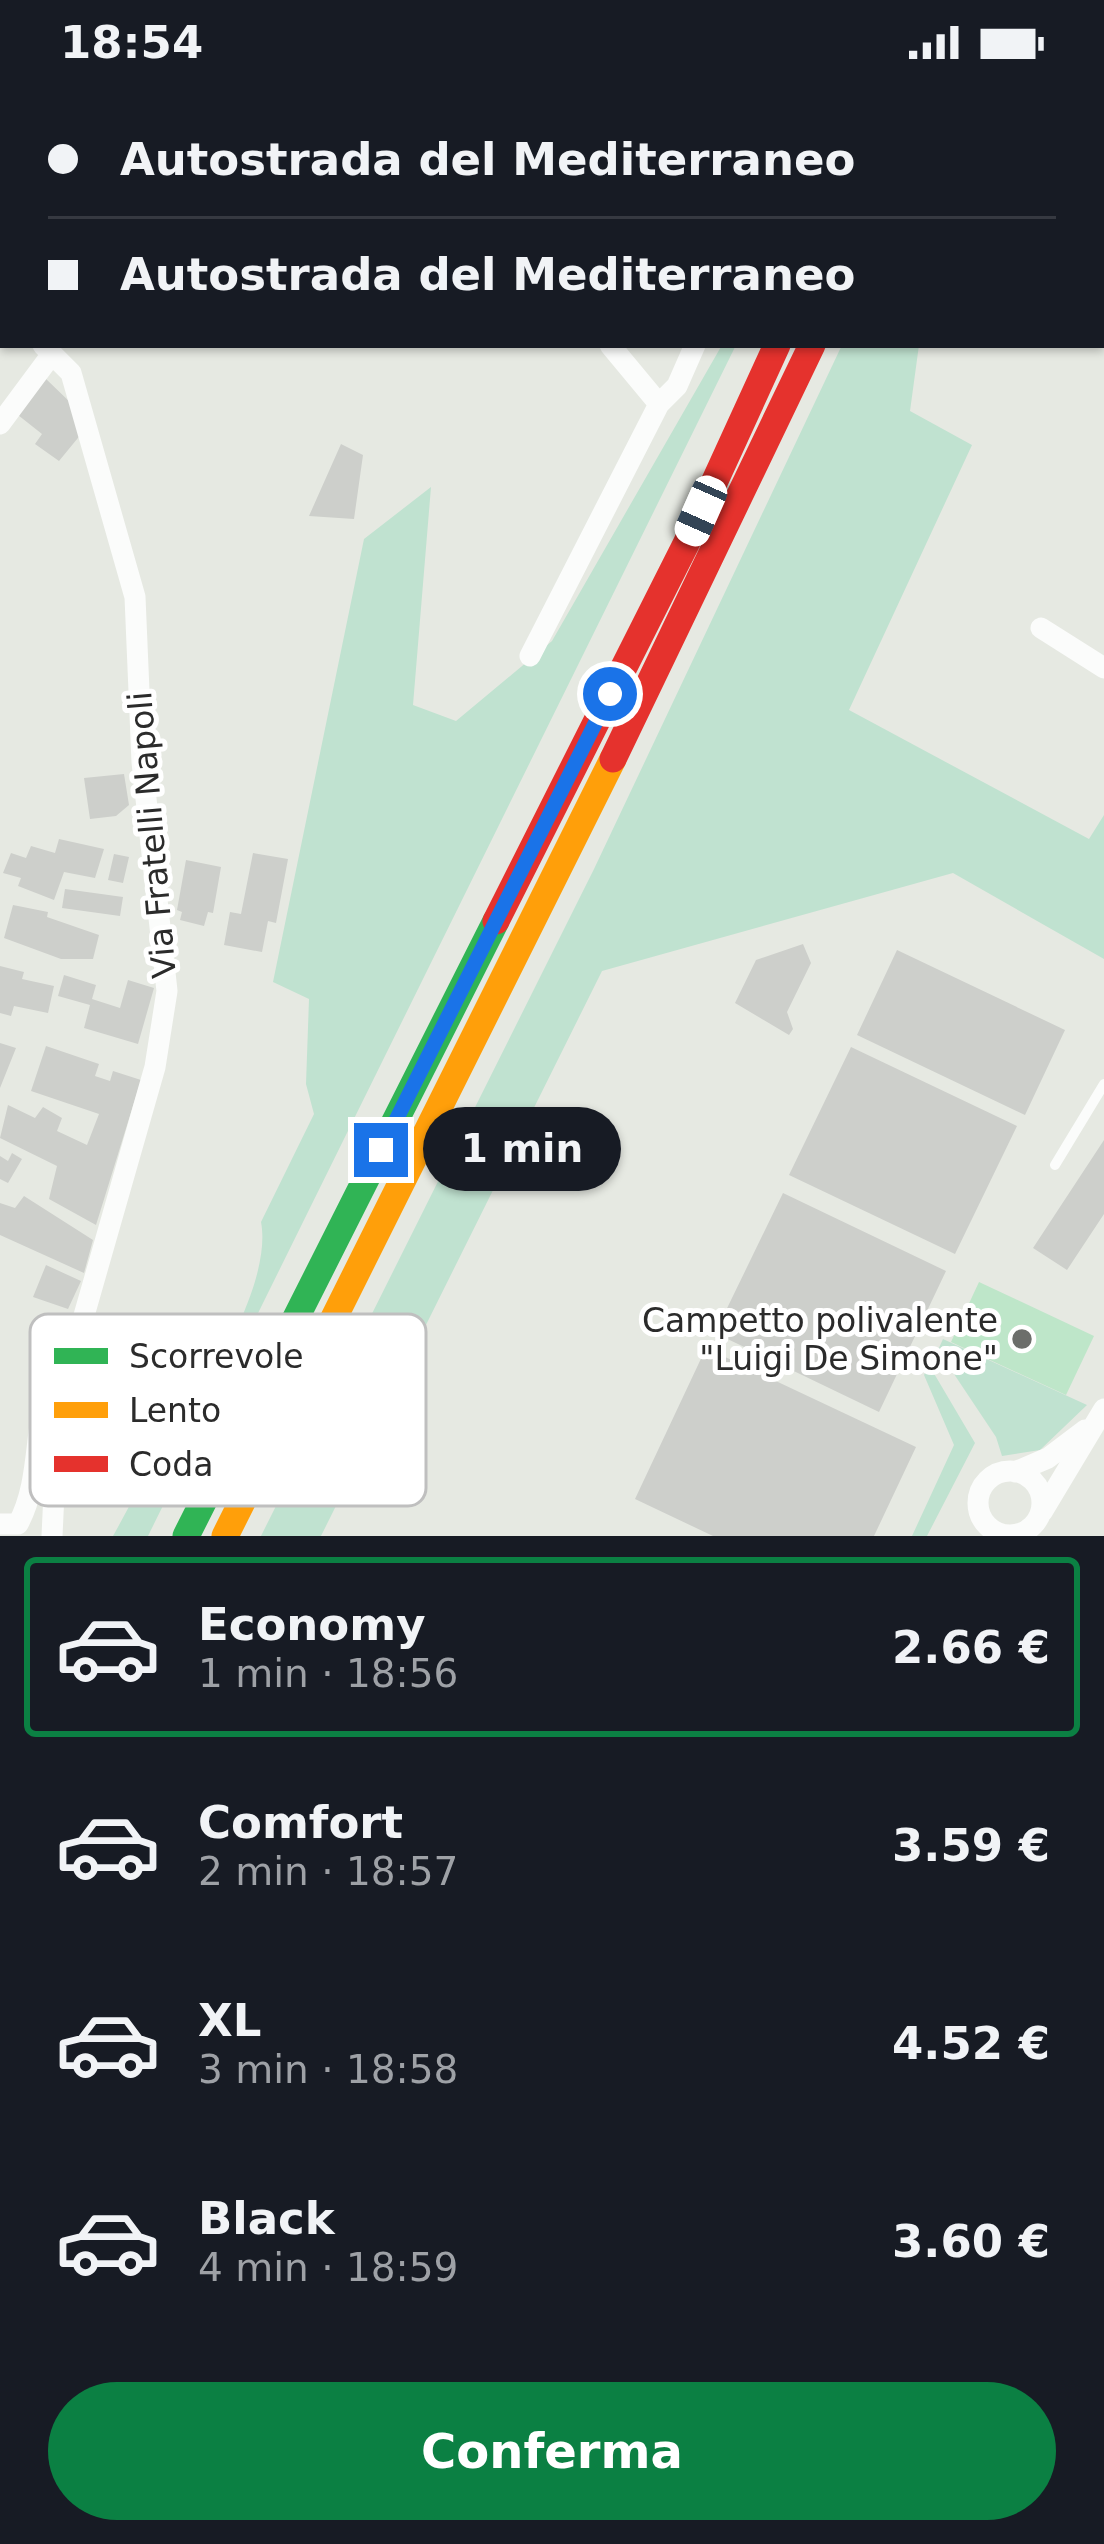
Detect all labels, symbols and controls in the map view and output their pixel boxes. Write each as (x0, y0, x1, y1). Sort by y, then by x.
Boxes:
text: 18:54 (60, 16, 203, 69)
text: Autostrada del Mediterraneo (120, 133, 855, 186)
text: Autostrada del Mediterraneo (120, 248, 855, 301)
car (670, 471, 732, 551)
route start (583, 667, 637, 721)
street label: Via Fratelli Napoli (120, 690, 184, 980)
callout: 1 min (423, 1108, 621, 1192)
route end (354, 1123, 408, 1177)
text: 1 min (461, 1126, 583, 1171)
place label: Campetto polivalente "Luigi De Simone" (642, 1301, 998, 1378)
legend (30, 1314, 426, 1506)
marker: Campetto polivalente "Luigi De Simone" (1009, 1326, 1035, 1352)
text: Scorrevole (129, 1337, 304, 1376)
text: Lento (129, 1391, 221, 1430)
text: Coda (129, 1445, 213, 1484)
icon: car (54, 1593, 162, 1701)
text: Economy (198, 1598, 426, 1651)
text: 2.66 € (892, 1621, 1050, 1674)
text: 1 min · 18:56 (198, 1651, 458, 1696)
icon: car (54, 1791, 162, 1899)
text: Comfort (198, 1796, 403, 1849)
text: 3.59 € (892, 1819, 1050, 1872)
text: 2 min · 18:57 (198, 1849, 458, 1894)
icon: car (54, 1989, 162, 2097)
text: XL (198, 1994, 261, 2047)
text: 4.52 € (892, 2017, 1050, 2070)
text: 3 min · 18:58 (198, 2047, 458, 2092)
icon: car (54, 2187, 162, 2295)
text: Black (198, 2192, 335, 2245)
text: 3.60 € (892, 2215, 1050, 2268)
text: 4 min · 18:59 (198, 2245, 458, 2290)
button: Conferma (48, 2382, 1056, 2520)

